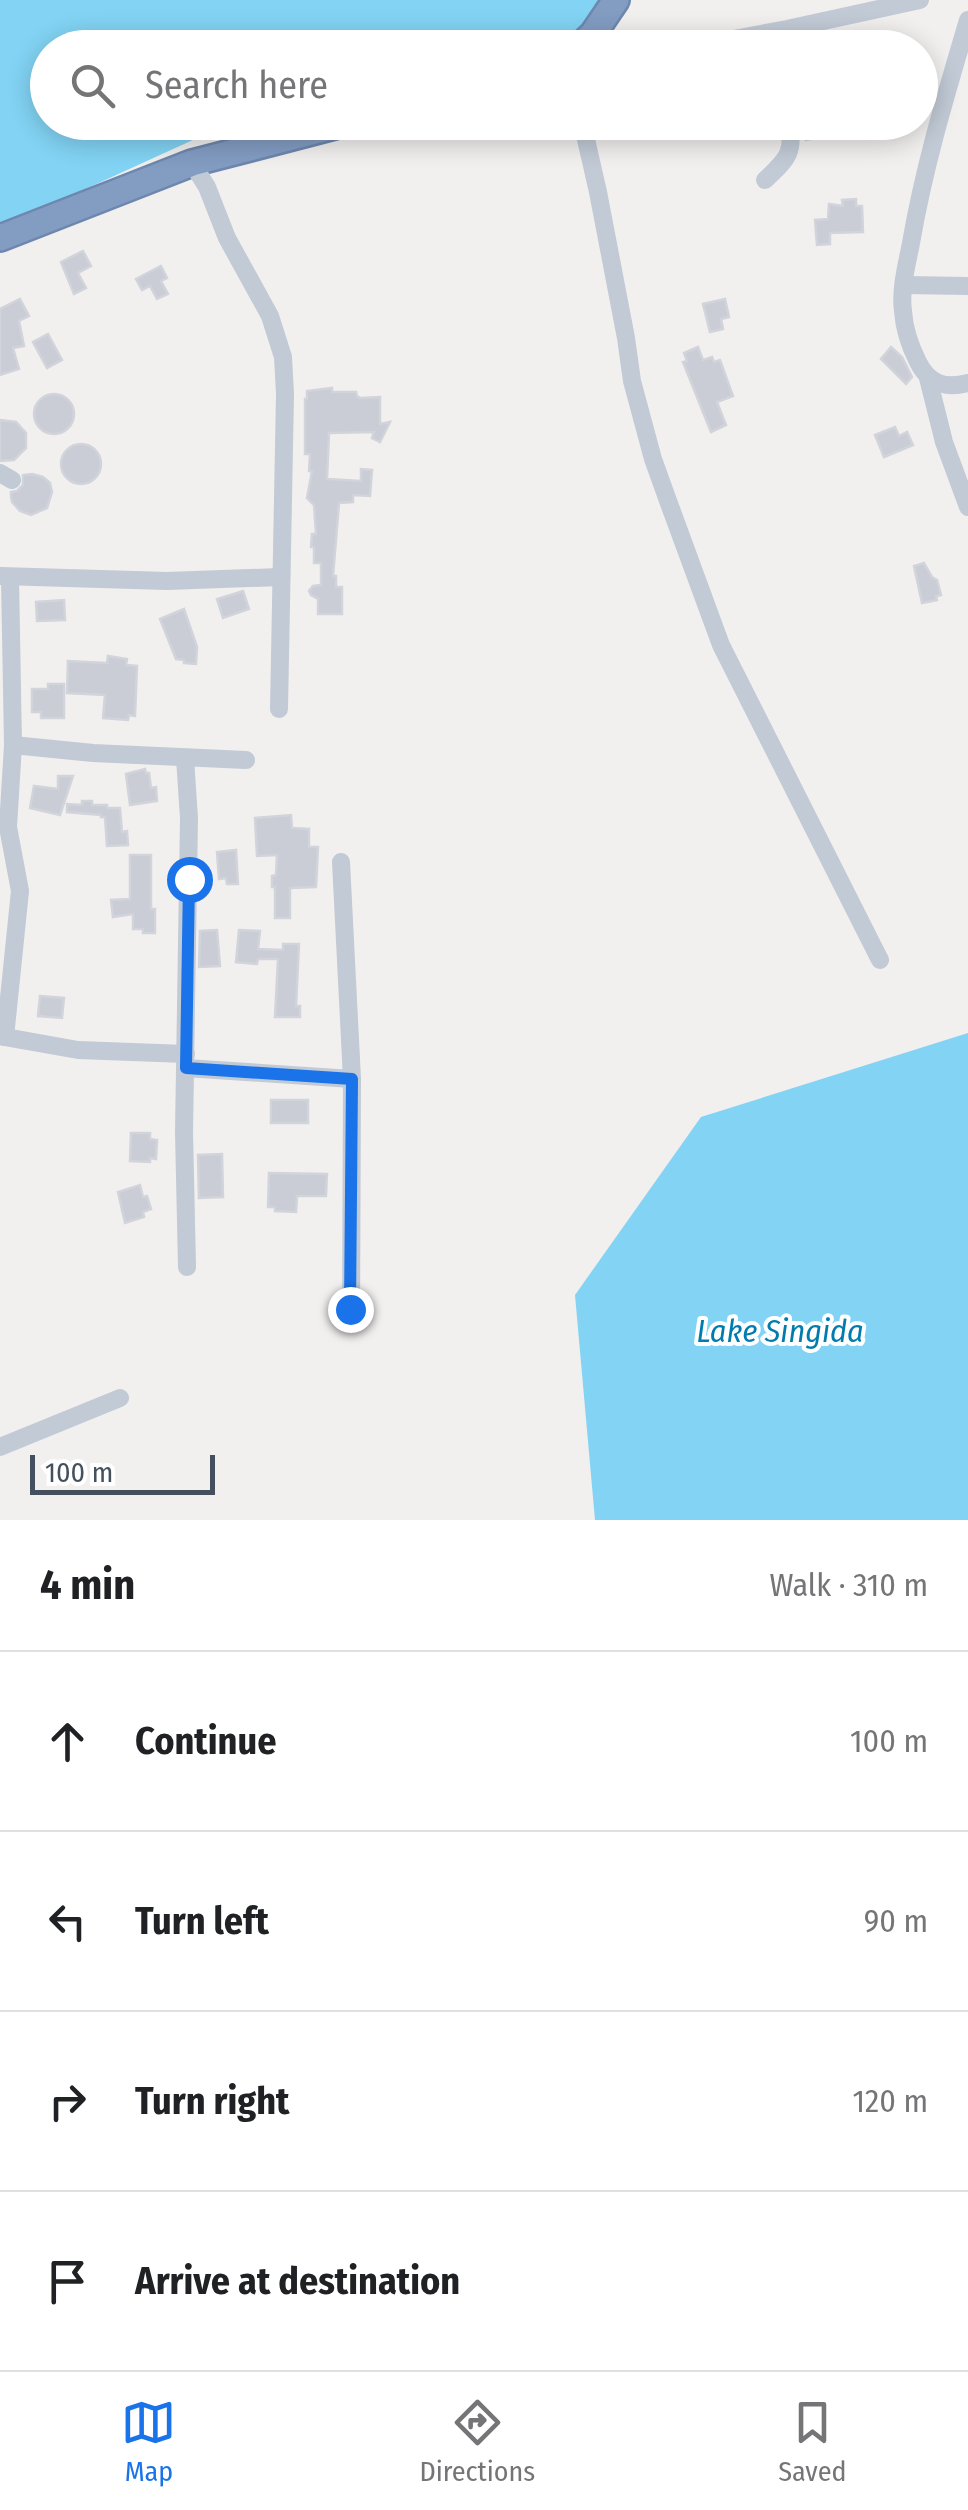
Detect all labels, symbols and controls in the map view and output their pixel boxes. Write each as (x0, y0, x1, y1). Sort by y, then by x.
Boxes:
search box (30, 30, 938, 140)
icon: search (65, 58, 120, 113)
text: Search here (145, 62, 328, 108)
route start (167, 857, 213, 903)
route end (328, 1287, 374, 1333)
water label: Lake Singida (696, 1312, 864, 1350)
scale bar (30, 1450, 215, 1494)
text: 100 m (45, 1456, 113, 1489)
text: 4 min (40, 1560, 135, 1610)
text: Walk · 310 m (770, 1566, 928, 1604)
icon: ahead (40, 1714, 95, 1769)
text: Continue (135, 1718, 276, 1764)
text: 100 m (850, 1722, 928, 1760)
icon: left (40, 1894, 95, 1949)
text: Turn left (135, 1898, 269, 1944)
text: 90 m (864, 1902, 928, 1940)
icon: right (40, 2074, 95, 2129)
text: Turn right (135, 2078, 289, 2124)
text: 120 m (853, 2082, 928, 2120)
icon: arrive (40, 2254, 95, 2309)
text: Arrive at destination (135, 2258, 460, 2304)
tab: Map (121, 2395, 176, 2488)
tab: Directions (419, 2395, 535, 2488)
tab: Saved (778, 2395, 847, 2488)

